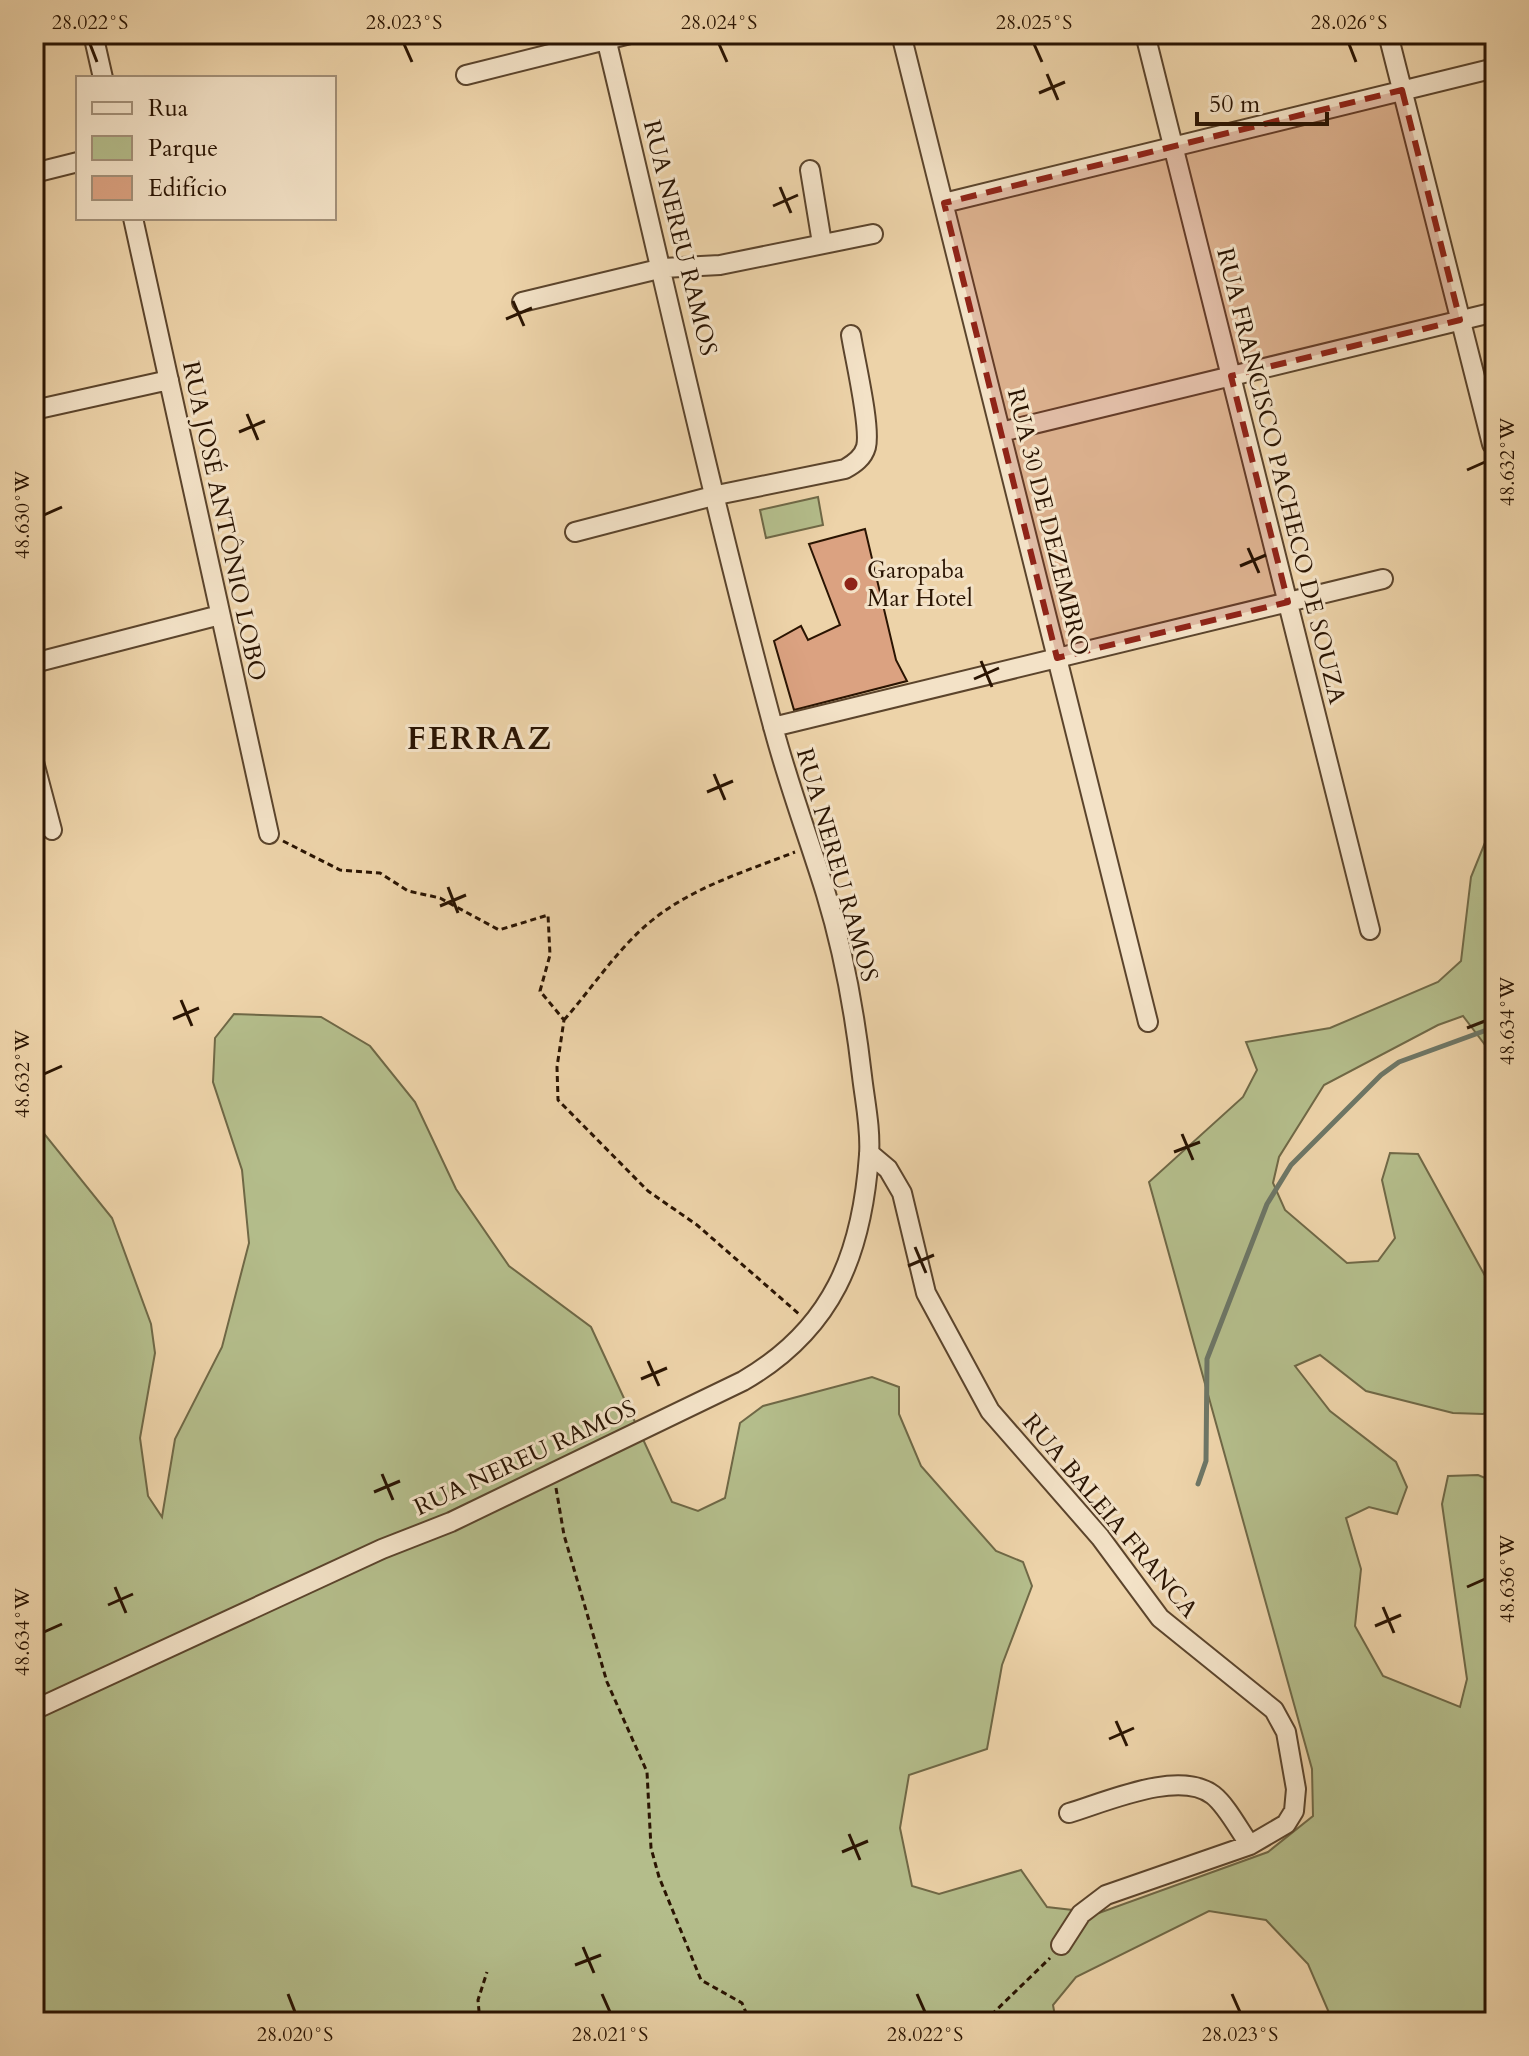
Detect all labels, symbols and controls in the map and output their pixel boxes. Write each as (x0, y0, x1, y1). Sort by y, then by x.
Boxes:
text: 28.022°S (52, 9, 128, 36)
text: 28.023°S (366, 9, 442, 36)
text: 28.024°S (681, 9, 757, 36)
text: 28.025°S (996, 9, 1072, 36)
text: 28.026°S (1311, 9, 1387, 36)
legend (76, 76, 336, 220)
scale bar (1197, 76, 1327, 126)
text: 50 m (1209, 88, 1261, 121)
text: Rua (148, 92, 189, 125)
street label: RUA NEREU RAMOS (635, 117, 725, 359)
text: Parque (148, 132, 218, 165)
text: Edifício (148, 172, 227, 205)
street label: RUA FRANCISCO PACHECO DE SOUZA (1208, 244, 1354, 708)
street label: RUA JOSÉ ANTÔNIO LOBO (174, 358, 274, 684)
street label: RUA 30 DE DEZEMBRO (999, 385, 1097, 659)
text: 48.632°W (1494, 417, 1521, 506)
text: 48.630°W (9, 470, 36, 559)
place label: Garopaba Mar Hotel (867, 554, 973, 615)
marker: Garopaba Mar Hotel (842, 575, 860, 593)
district label: FERRAZ (407, 717, 553, 761)
street label: RUA NEREU RAMOS (788, 744, 886, 986)
text: 48.634°W (1494, 976, 1521, 1065)
text: 48.632°W (9, 1029, 36, 1118)
street label: RUA NEREU RAMOS (409, 1392, 641, 1524)
street label: RUA BALEIA FRANCA (1015, 1407, 1206, 1626)
text: 48.636°W (1494, 1534, 1521, 1623)
text: 48.634°W (9, 1587, 36, 1676)
text: 28.020°S (257, 2021, 333, 2048)
text: 28.021°S (572, 2021, 648, 2048)
text: 28.022°S (887, 2021, 963, 2048)
text: 28.023°S (1202, 2021, 1278, 2048)

